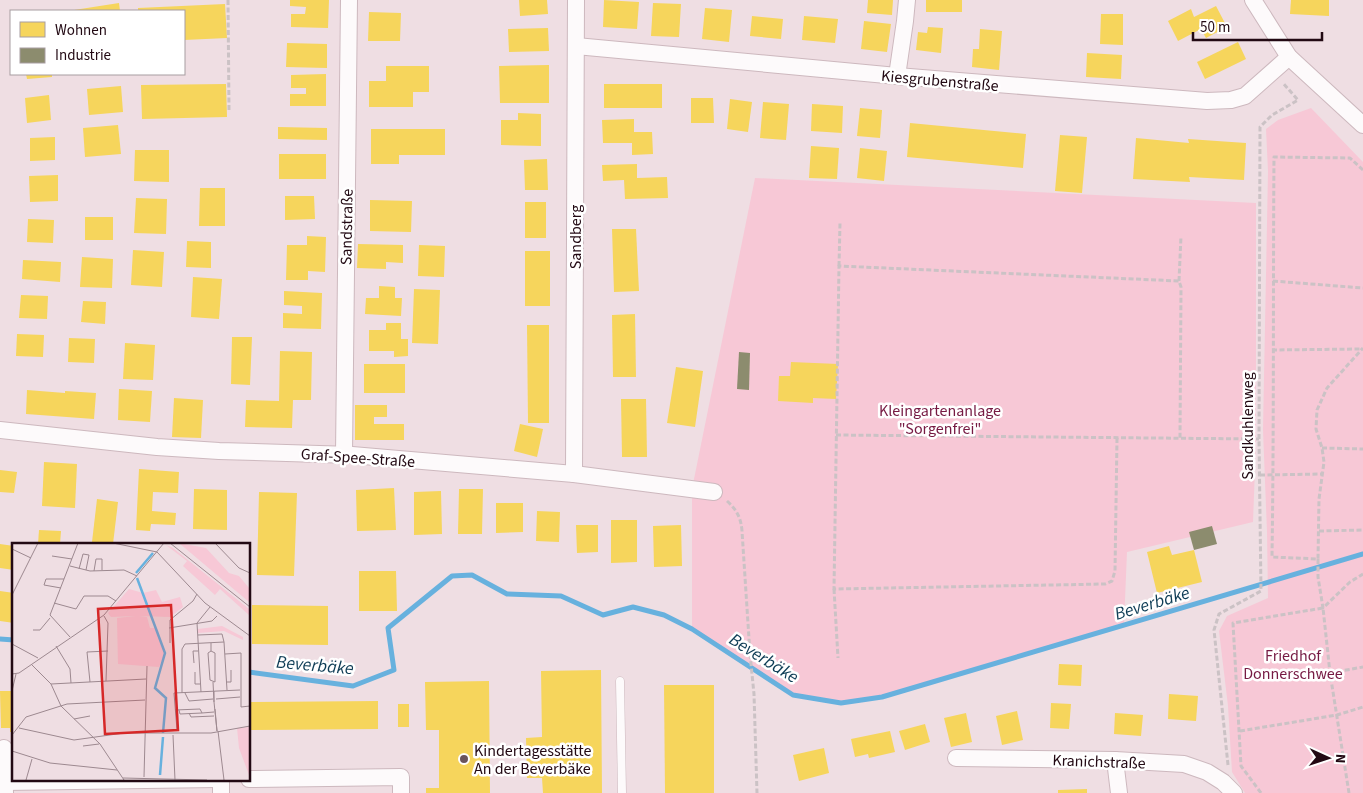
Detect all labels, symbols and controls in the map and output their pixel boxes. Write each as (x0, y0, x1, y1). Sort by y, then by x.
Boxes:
legend (10, 10, 185, 75)
scale bar (1193, 10, 1322, 42)
text: 50 m (1200, 17, 1230, 38)
text: Wohnen (55, 20, 107, 41)
text: Industrie (55, 45, 111, 66)
street label: Kiesgrubenstraße (880, 65, 1000, 97)
street label: Sandstraße (335, 189, 359, 265)
street label: Sandberg (565, 205, 587, 269)
street label: Sandkuhlenweg (1237, 372, 1259, 480)
park label: Kleingartenanlage "Sorgenfrei" (879, 400, 1001, 440)
street label: Graf-Spee-Straße (300, 443, 416, 473)
inset map (12, 543, 250, 780)
water label: Beverbäke (1111, 580, 1193, 627)
water label: Beverbäke (724, 627, 804, 690)
park label: Friedhof Donnerschwee (1243, 645, 1343, 685)
water label: Beverbäke (275, 650, 355, 681)
north arrow (1303, 733, 1353, 783)
place label: Kindertagesstätte An der Beverbäke (474, 740, 592, 780)
street label: Kranichstraße (1052, 749, 1146, 775)
marker: Kindertagesstätte An der Beverbäke (458, 753, 470, 765)
text: N (1330, 753, 1350, 764)

